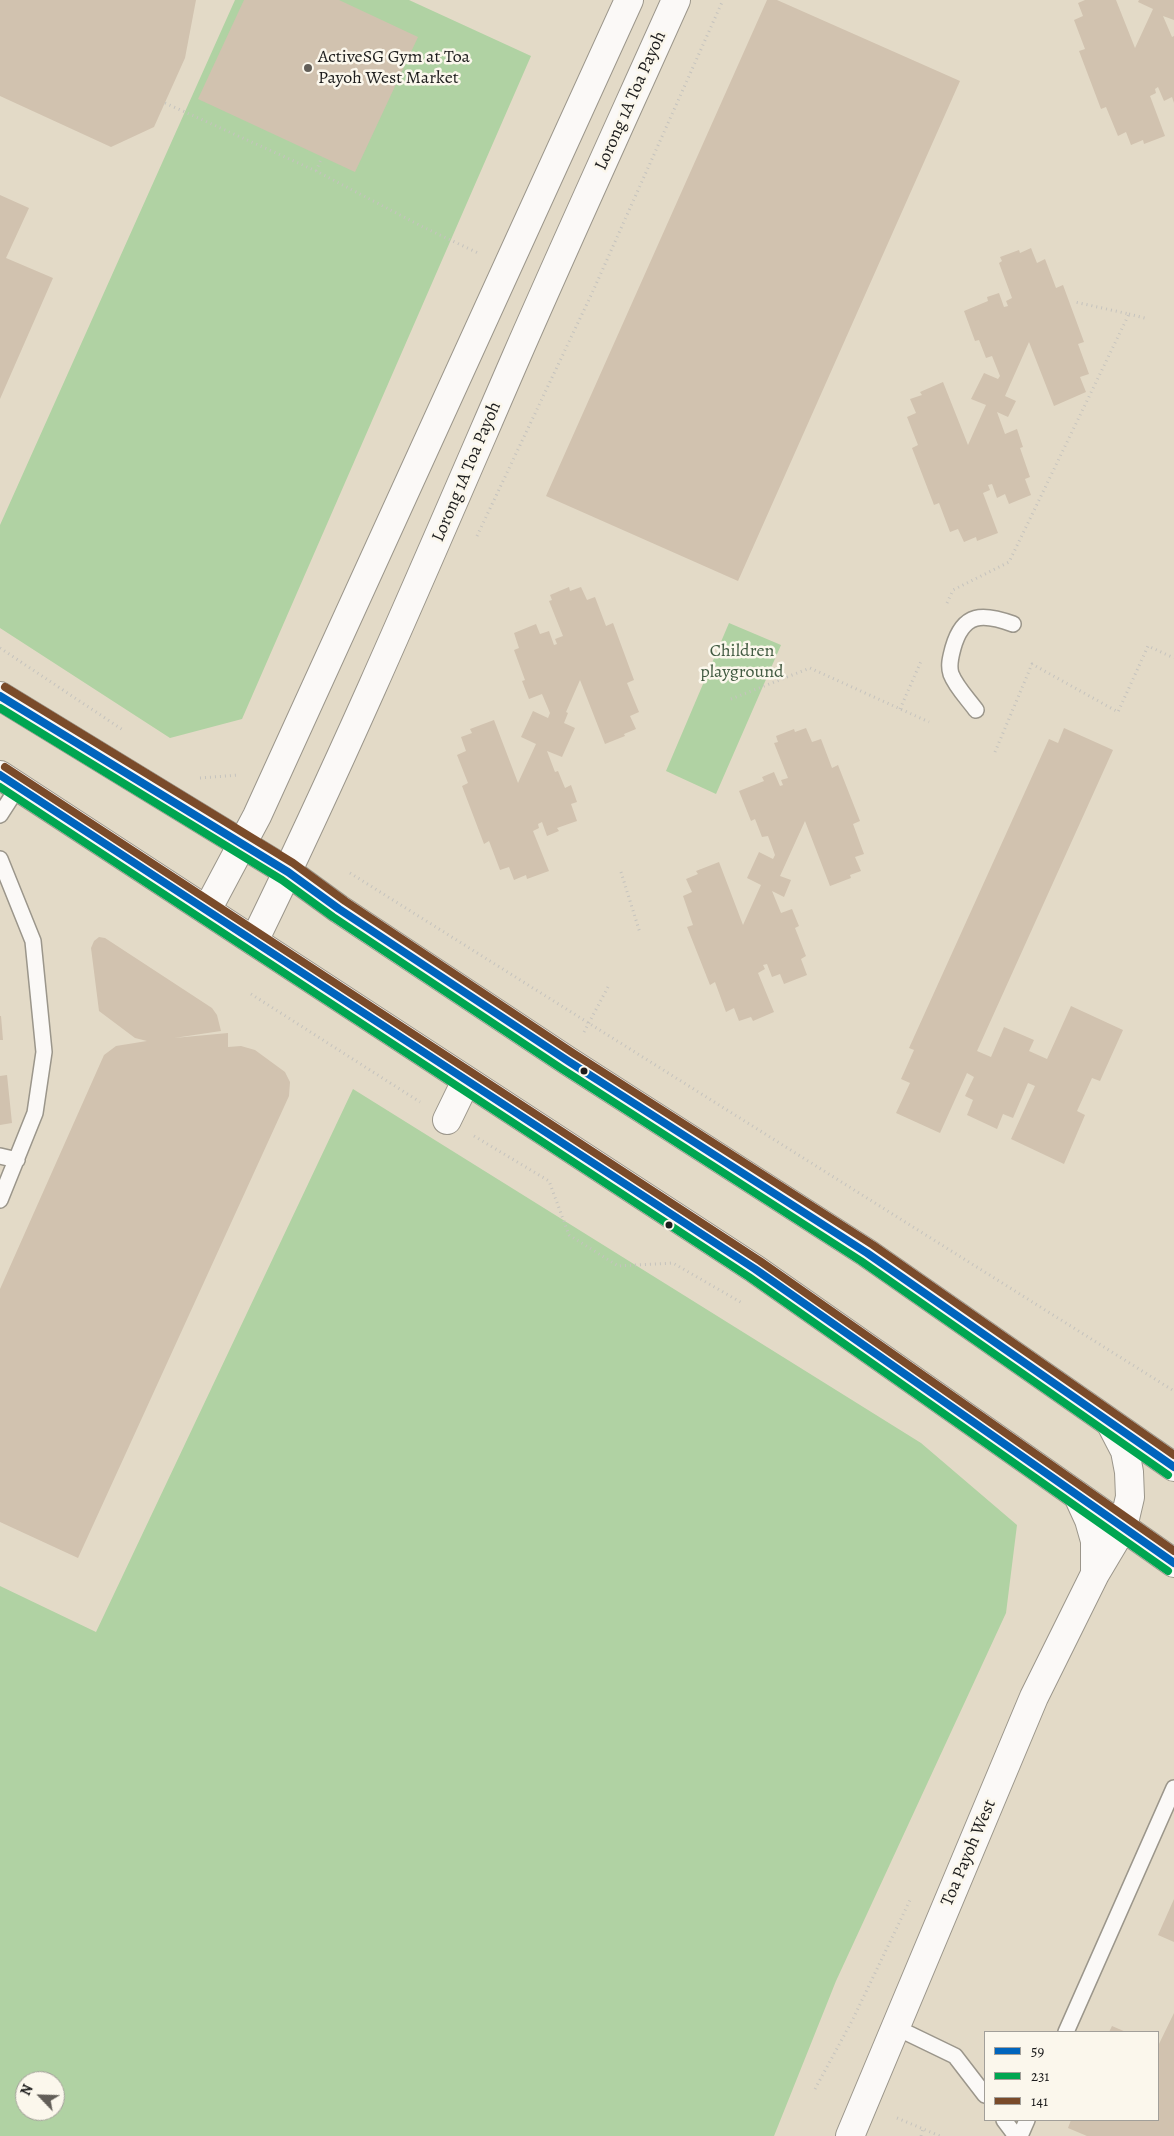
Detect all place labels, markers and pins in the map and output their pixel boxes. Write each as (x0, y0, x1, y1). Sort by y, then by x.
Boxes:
place label: ActiveSG Gym at Toa Payoh West Market (318, 47, 470, 90)
marker: ActiveSG Gym at Toa Payoh West Market (302, 62, 314, 74)
unlabelled marker (579, 1066, 589, 1076)
unlabelled marker (664, 1220, 674, 1230)

